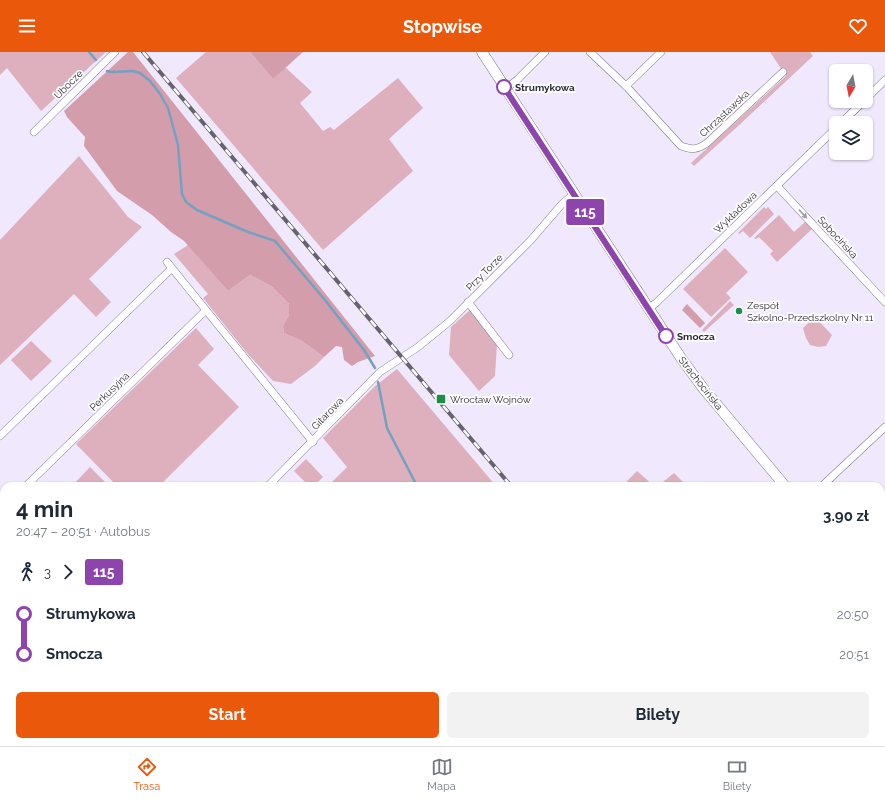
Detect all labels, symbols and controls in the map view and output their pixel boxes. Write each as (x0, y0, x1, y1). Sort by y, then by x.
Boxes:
icon: menu (16, 15, 38, 37)
icon: heart (847, 15, 869, 37)
text: Stopwise (403, 16, 482, 37)
north arrow (829, 64, 873, 108)
map controls (829, 64, 873, 160)
street label: Ubocze (52, 68, 85, 101)
marker: Strumykowa (496, 79, 512, 95)
place label: Strumykowa (515, 82, 575, 93)
street label: Chrząstawska (697, 88, 751, 139)
button: layers (829, 116, 873, 160)
street label: Wykładowa (712, 189, 759, 235)
line badge: 115 (562, 199, 608, 225)
text: 115 (574, 204, 596, 220)
one-way arrow (798, 210, 807, 219)
street label: Sobocińska (815, 214, 860, 261)
street label: Przy Torze (464, 252, 505, 293)
place label: Zespół Szkolno-Przedszkolny Nr 11 (747, 300, 874, 323)
marker: Zespół Szkolno-Przedszkolny Nr 11 (734, 306, 744, 316)
marker: Smocza (658, 328, 674, 344)
place label: Smocza (677, 331, 715, 342)
street label: Strachocińska (676, 354, 725, 412)
street label: Perkusyjna (87, 370, 131, 413)
marker: Wrocław Wojnów (435, 393, 447, 405)
place label: Wrocław Wojnów (450, 394, 531, 405)
street label: Gitarowa (309, 395, 345, 432)
text: 4 min (16, 496, 73, 522)
text: 3.90 zł (823, 507, 869, 525)
text: 20:47 – 20:51 · Autobus (16, 524, 150, 539)
icon: walk (16, 561, 38, 583)
icon: forward (57, 561, 79, 583)
text: 115 (93, 564, 115, 580)
text: 3 (44, 565, 51, 580)
text: Strumykowa (46, 605, 136, 623)
text: 20:50 (837, 607, 869, 622)
text: Smocza (46, 645, 103, 663)
text: 20:51 (839, 647, 869, 662)
button: Start (16, 692, 439, 738)
button: Bilety (447, 692, 869, 738)
tab: Trasa (133, 756, 160, 793)
tab: Mapa (427, 756, 456, 793)
tab: Bilety (723, 756, 751, 793)

